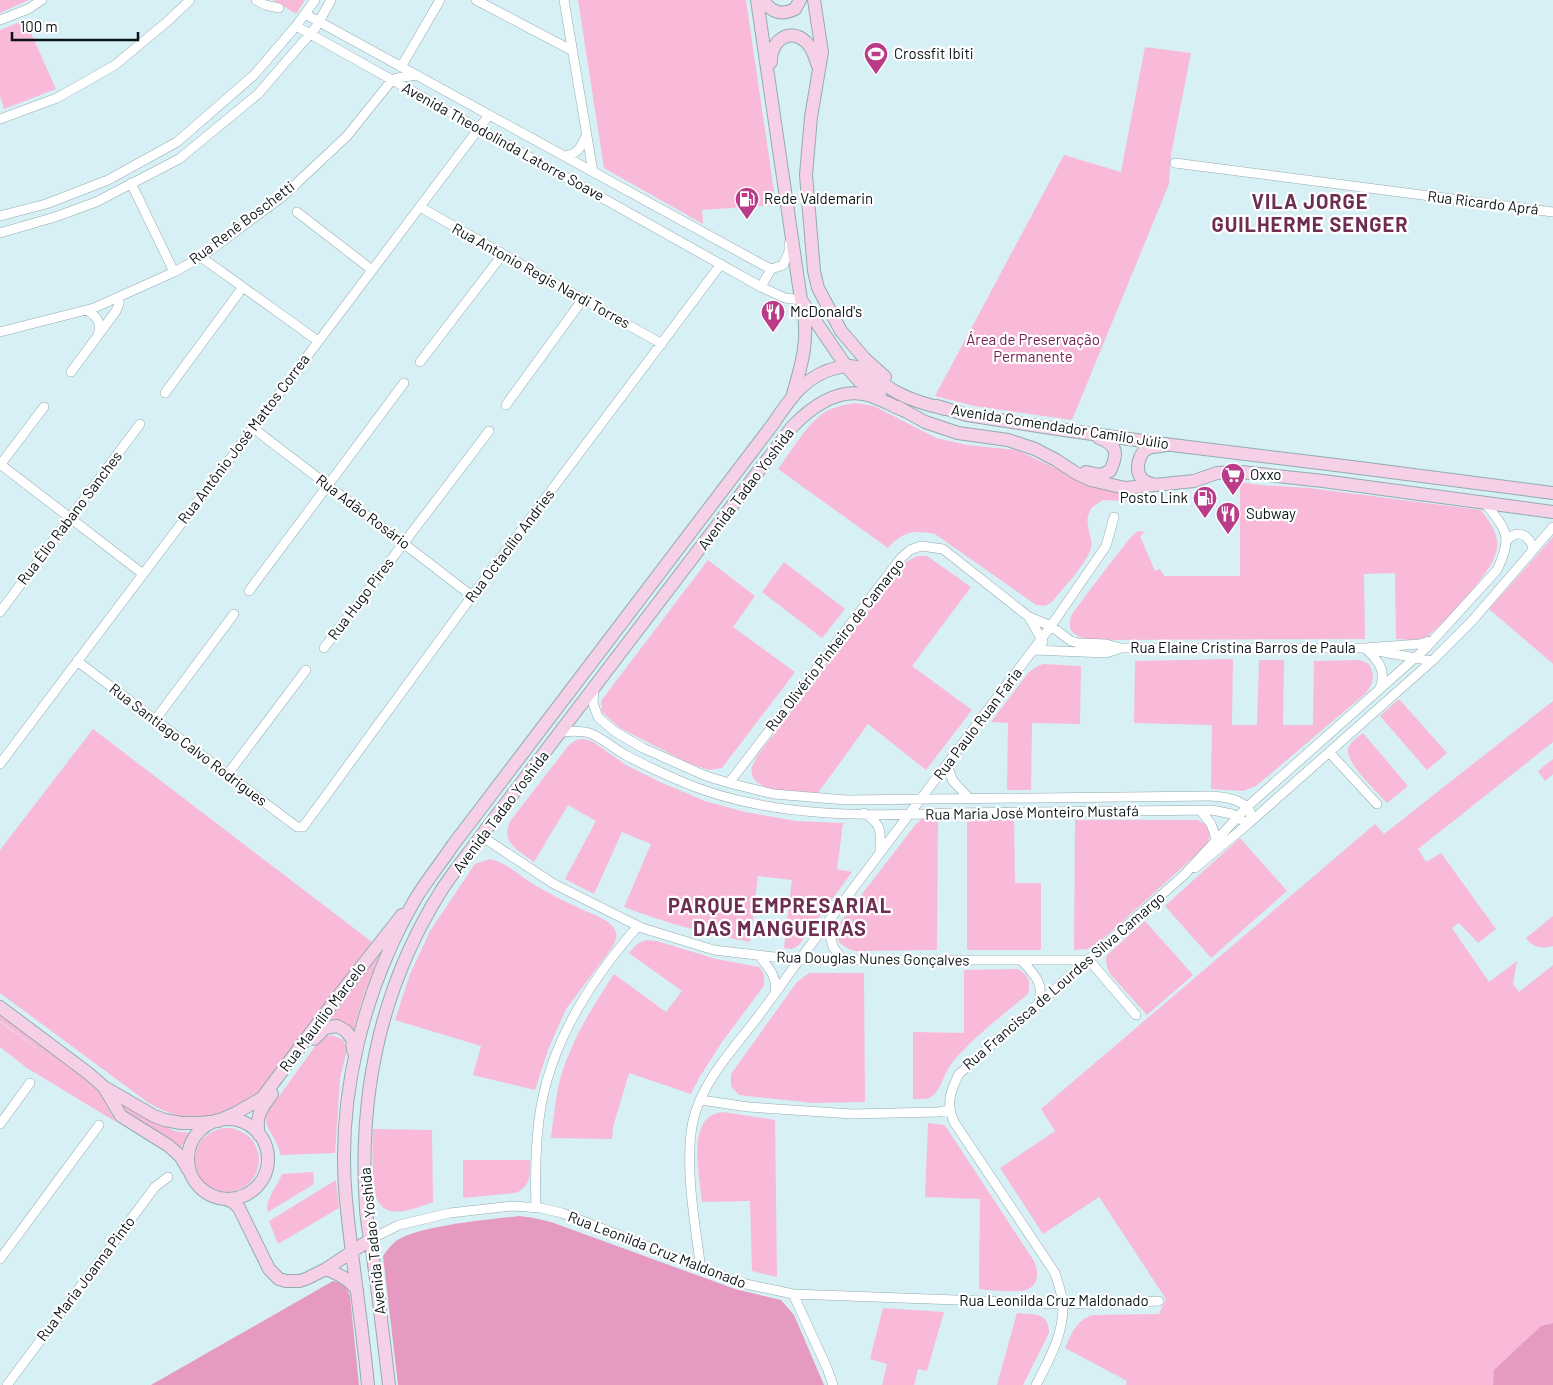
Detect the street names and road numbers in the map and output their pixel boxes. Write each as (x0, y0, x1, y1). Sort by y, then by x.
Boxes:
street label: Avenida Theodolinda Latorre Soave (399, 78, 608, 204)
street label: Rua Renê Boschetti (185, 177, 298, 268)
street label: Rua Ricardo Aprá (1427, 186, 1540, 218)
street label: Rua Antonio Regis Nardi Torres (449, 219, 634, 332)
street label: Rua Antônio José Mattos Correa (174, 350, 313, 527)
street label: Avenida Comendador Camilo Júlio (950, 400, 1170, 452)
street label: Avenida Tadao Yoshida (693, 424, 797, 553)
street label: Rua Élio Rabano Sanches (13, 447, 125, 588)
street label: Rua Adão Rosário (313, 470, 414, 552)
street label: Rua Octacílio Andries (461, 485, 558, 606)
street label: Rua Hugo Pires (323, 554, 397, 643)
street label: Rua Olivério Pinheiro de Camargo (761, 554, 907, 734)
street label: Rua Elaine Cristina Barros de Paula (1130, 638, 1356, 656)
street label: Rua Paulo Ruan Faria (929, 664, 1025, 783)
street label: Rua Santiago Calvo Rodrigues (106, 679, 271, 809)
street label: Avenida Tadao Yoshida (448, 747, 552, 876)
street label: Rua Maria José Monteiro Mustafá (925, 801, 1139, 823)
street label: Rua Francisca de Lourdes Silva Camargo (959, 887, 1168, 1073)
street label: Rua Douglas Nunes Gonçalves (776, 947, 970, 969)
street label: Rua Maurílio Marcelo (275, 958, 369, 1075)
street label: Avenida Tadao Yoshida (355, 1167, 389, 1316)
street label: Rua Leonilda Cruz Maldonado (566, 1207, 749, 1291)
street label: Rua Maria Joanna Pinto (32, 1212, 138, 1344)
street label: Rua Leonilda Cruz Maldonado (959, 1291, 1149, 1309)

